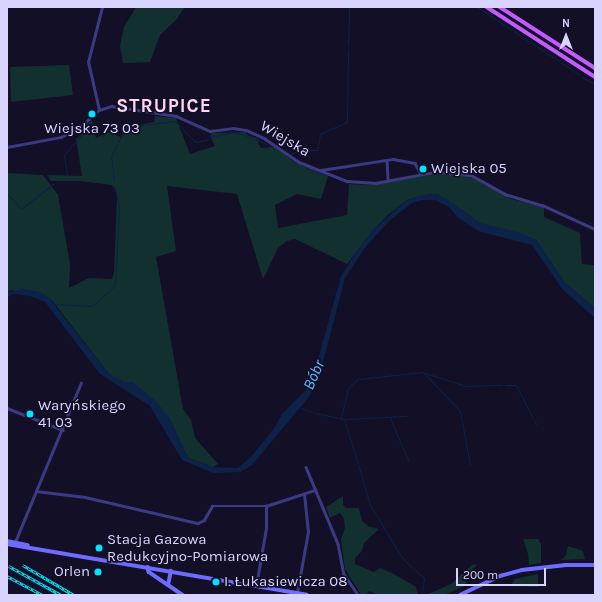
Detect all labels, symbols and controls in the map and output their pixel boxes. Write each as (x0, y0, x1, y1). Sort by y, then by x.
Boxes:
north arrow (546, 16, 586, 56)
text: N (562, 17, 570, 30)
district label: STRUPICE (116, 96, 212, 118)
marker: Wiejska 73 03 (87, 109, 97, 119)
street label: Wiejska (257, 117, 313, 161)
place label: Wiejska 73 03 (44, 120, 140, 138)
place label: Wiejska 05 (431, 160, 507, 178)
marker: Wiejska 05 (418, 164, 428, 174)
water label: Bóbr (299, 357, 329, 393)
place label: Waryńskiego 41 03 (38, 396, 126, 431)
marker: Waryńskiego 41 03 (25, 409, 35, 419)
place label: Stacja Gazowa Redukcyjno-Pomiarowa (107, 530, 268, 565)
marker: Stacja Gazowa Redukcyjno-Pomiarowa (94, 543, 104, 553)
scale bar (458, 560, 548, 586)
place label: Orlen (54, 563, 90, 581)
marker: Orlen (93, 567, 103, 577)
text: 200 m (463, 568, 498, 582)
place label: I. Łukasiewicza 08 (224, 573, 347, 591)
marker: I. Łukasiewicza 08 (211, 577, 221, 587)

